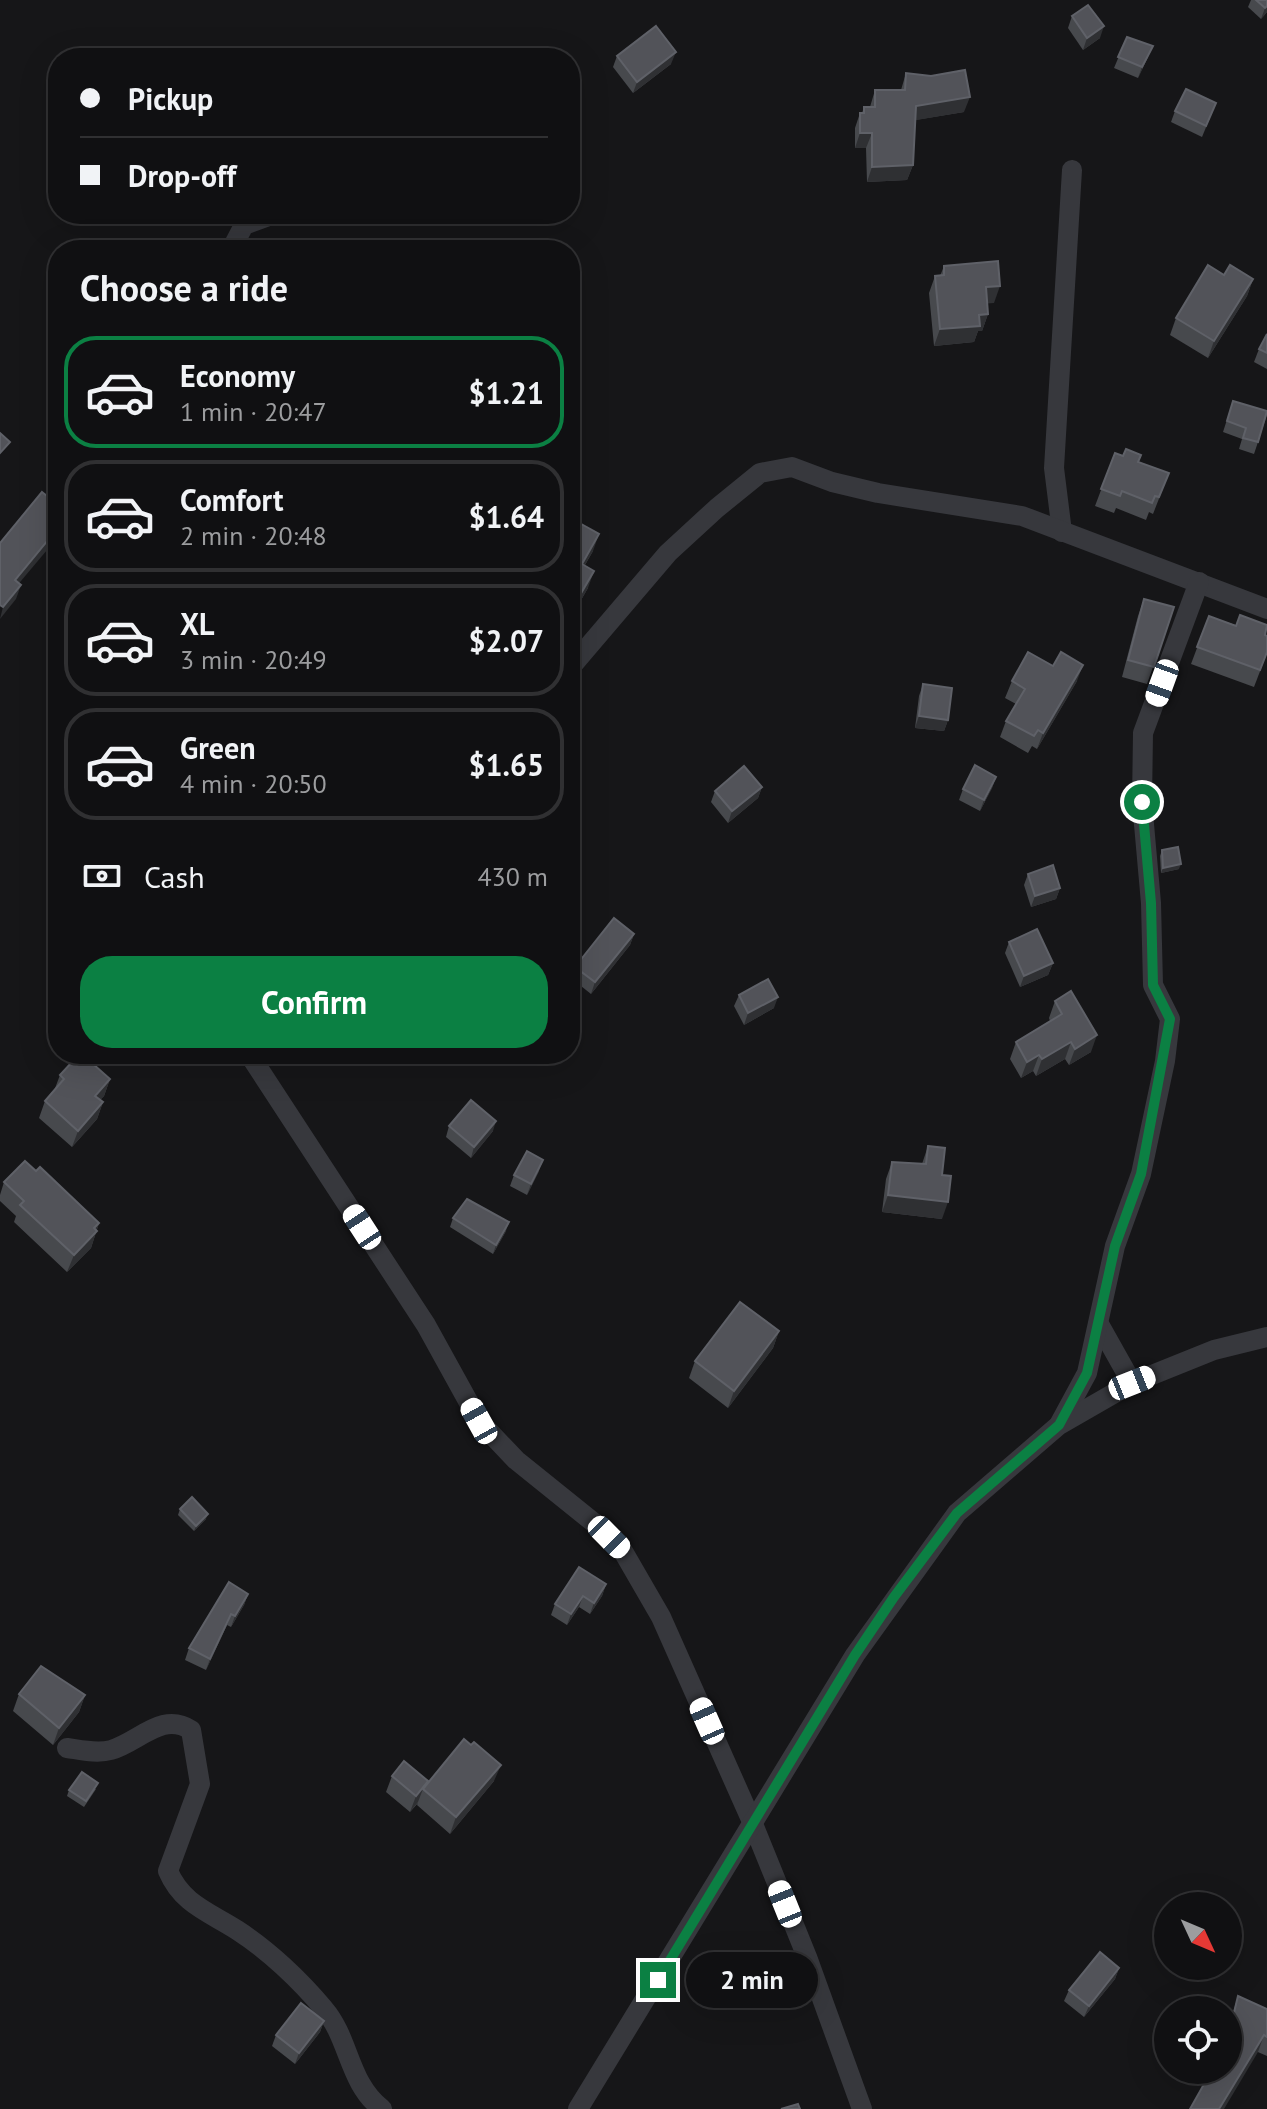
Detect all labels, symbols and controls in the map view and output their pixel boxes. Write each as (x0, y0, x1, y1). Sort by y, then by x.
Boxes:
text: Pickup (128, 79, 213, 118)
text: Drop-off (128, 156, 236, 195)
text: Choose a ride (80, 264, 288, 311)
icon: car (84, 356, 156, 428)
text: Economy (180, 356, 295, 395)
text: $1.21 (469, 373, 544, 412)
text: 1 min · 20:47 (180, 395, 327, 428)
icon: car (84, 480, 156, 552)
text: Comfort (180, 480, 283, 519)
text: $1.64 (469, 497, 544, 536)
text: 2 min · 20:48 (180, 519, 327, 552)
icon: car (84, 604, 156, 676)
text: XL (180, 604, 214, 643)
text: $2.07 (469, 621, 544, 660)
text: 3 min · 20:49 (180, 643, 327, 676)
car (1143, 656, 1181, 710)
icon: car (84, 728, 156, 800)
text: Green (180, 728, 255, 767)
text: $1.65 (469, 745, 544, 784)
text: 4 min · 20:50 (180, 767, 327, 800)
route start (1124, 784, 1160, 820)
icon: cash (80, 854, 124, 898)
text: Cash (144, 857, 205, 896)
text: 430 m (477, 860, 548, 893)
button: Confirm (80, 956, 548, 1048)
car (339, 1200, 385, 1254)
car (1105, 1363, 1159, 1403)
car (457, 1394, 501, 1448)
car (584, 1512, 634, 1562)
car (686, 1694, 728, 1748)
car (765, 1877, 805, 1931)
north arrow (1154, 1892, 1242, 1980)
map controls (1154, 1892, 1242, 2084)
callout: 2 min (686, 1952, 818, 2008)
route end (640, 1962, 676, 1998)
text: 2 min (720, 1963, 784, 1996)
button: locate (1154, 1996, 1242, 2084)

